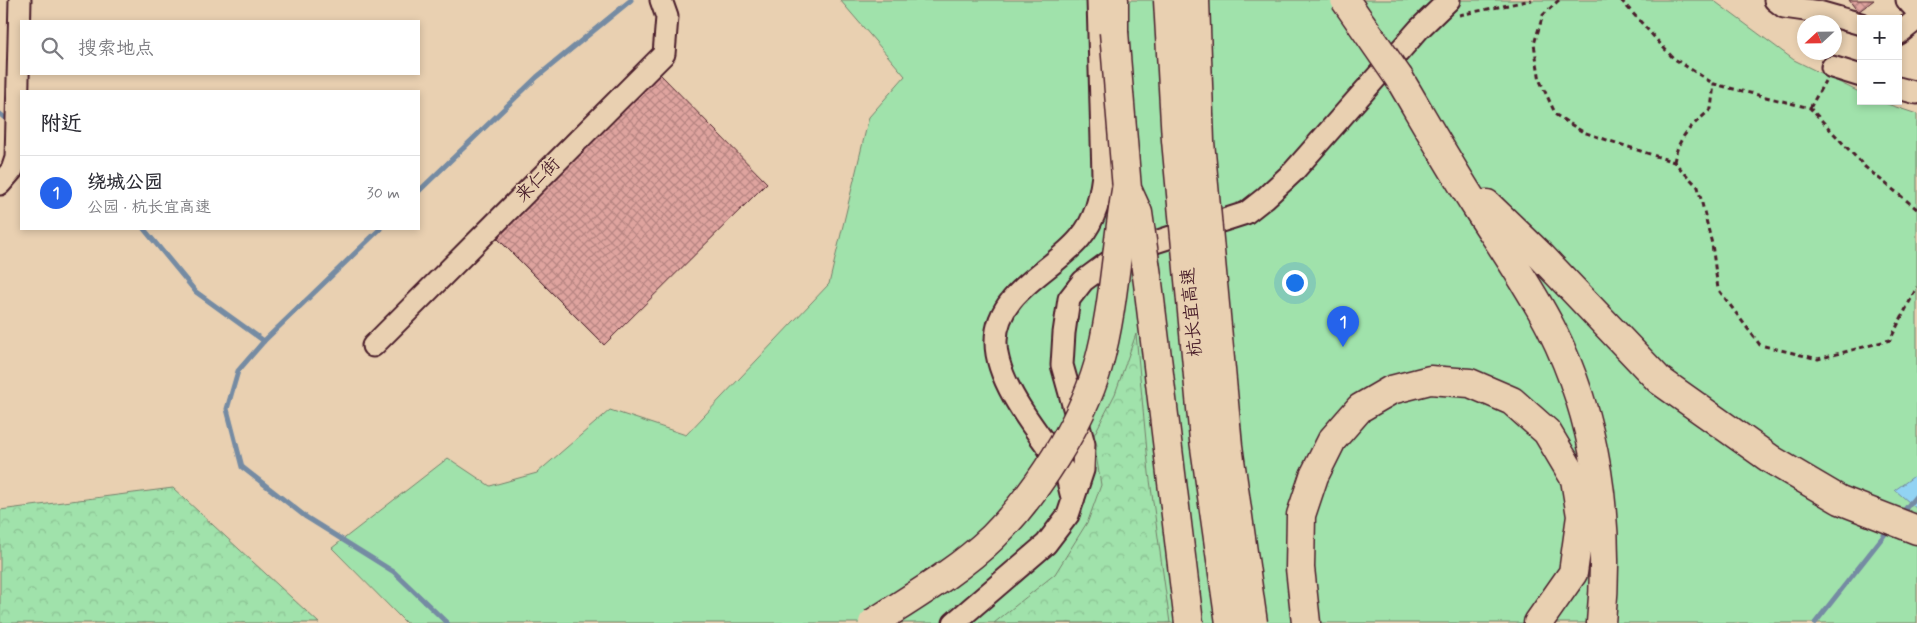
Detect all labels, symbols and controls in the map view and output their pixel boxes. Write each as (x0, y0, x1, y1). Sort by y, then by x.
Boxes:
north arrow (1797, 15, 1842, 60)
map controls (1857, 15, 1902, 105)
button: + (1857, 15, 1902, 60)
search box (20, 20, 420, 75)
icon: search (38, 34, 66, 62)
text: 搜索地点 (78, 36, 154, 61)
button: − (1857, 60, 1902, 105)
text: 附近 (40, 110, 82, 138)
street label: 来仁街 (510, 152, 566, 208)
text: 绕城公园 (87, 170, 163, 195)
text: 1 (52, 183, 60, 204)
text: 30 m (367, 183, 400, 204)
text: 公园 · 杭长宜高速 (87, 197, 211, 218)
street label: 杭长宜高速 (1176, 266, 1208, 358)
your location (1282, 270, 1308, 296)
pin: 1 (1327, 306, 1359, 347)

